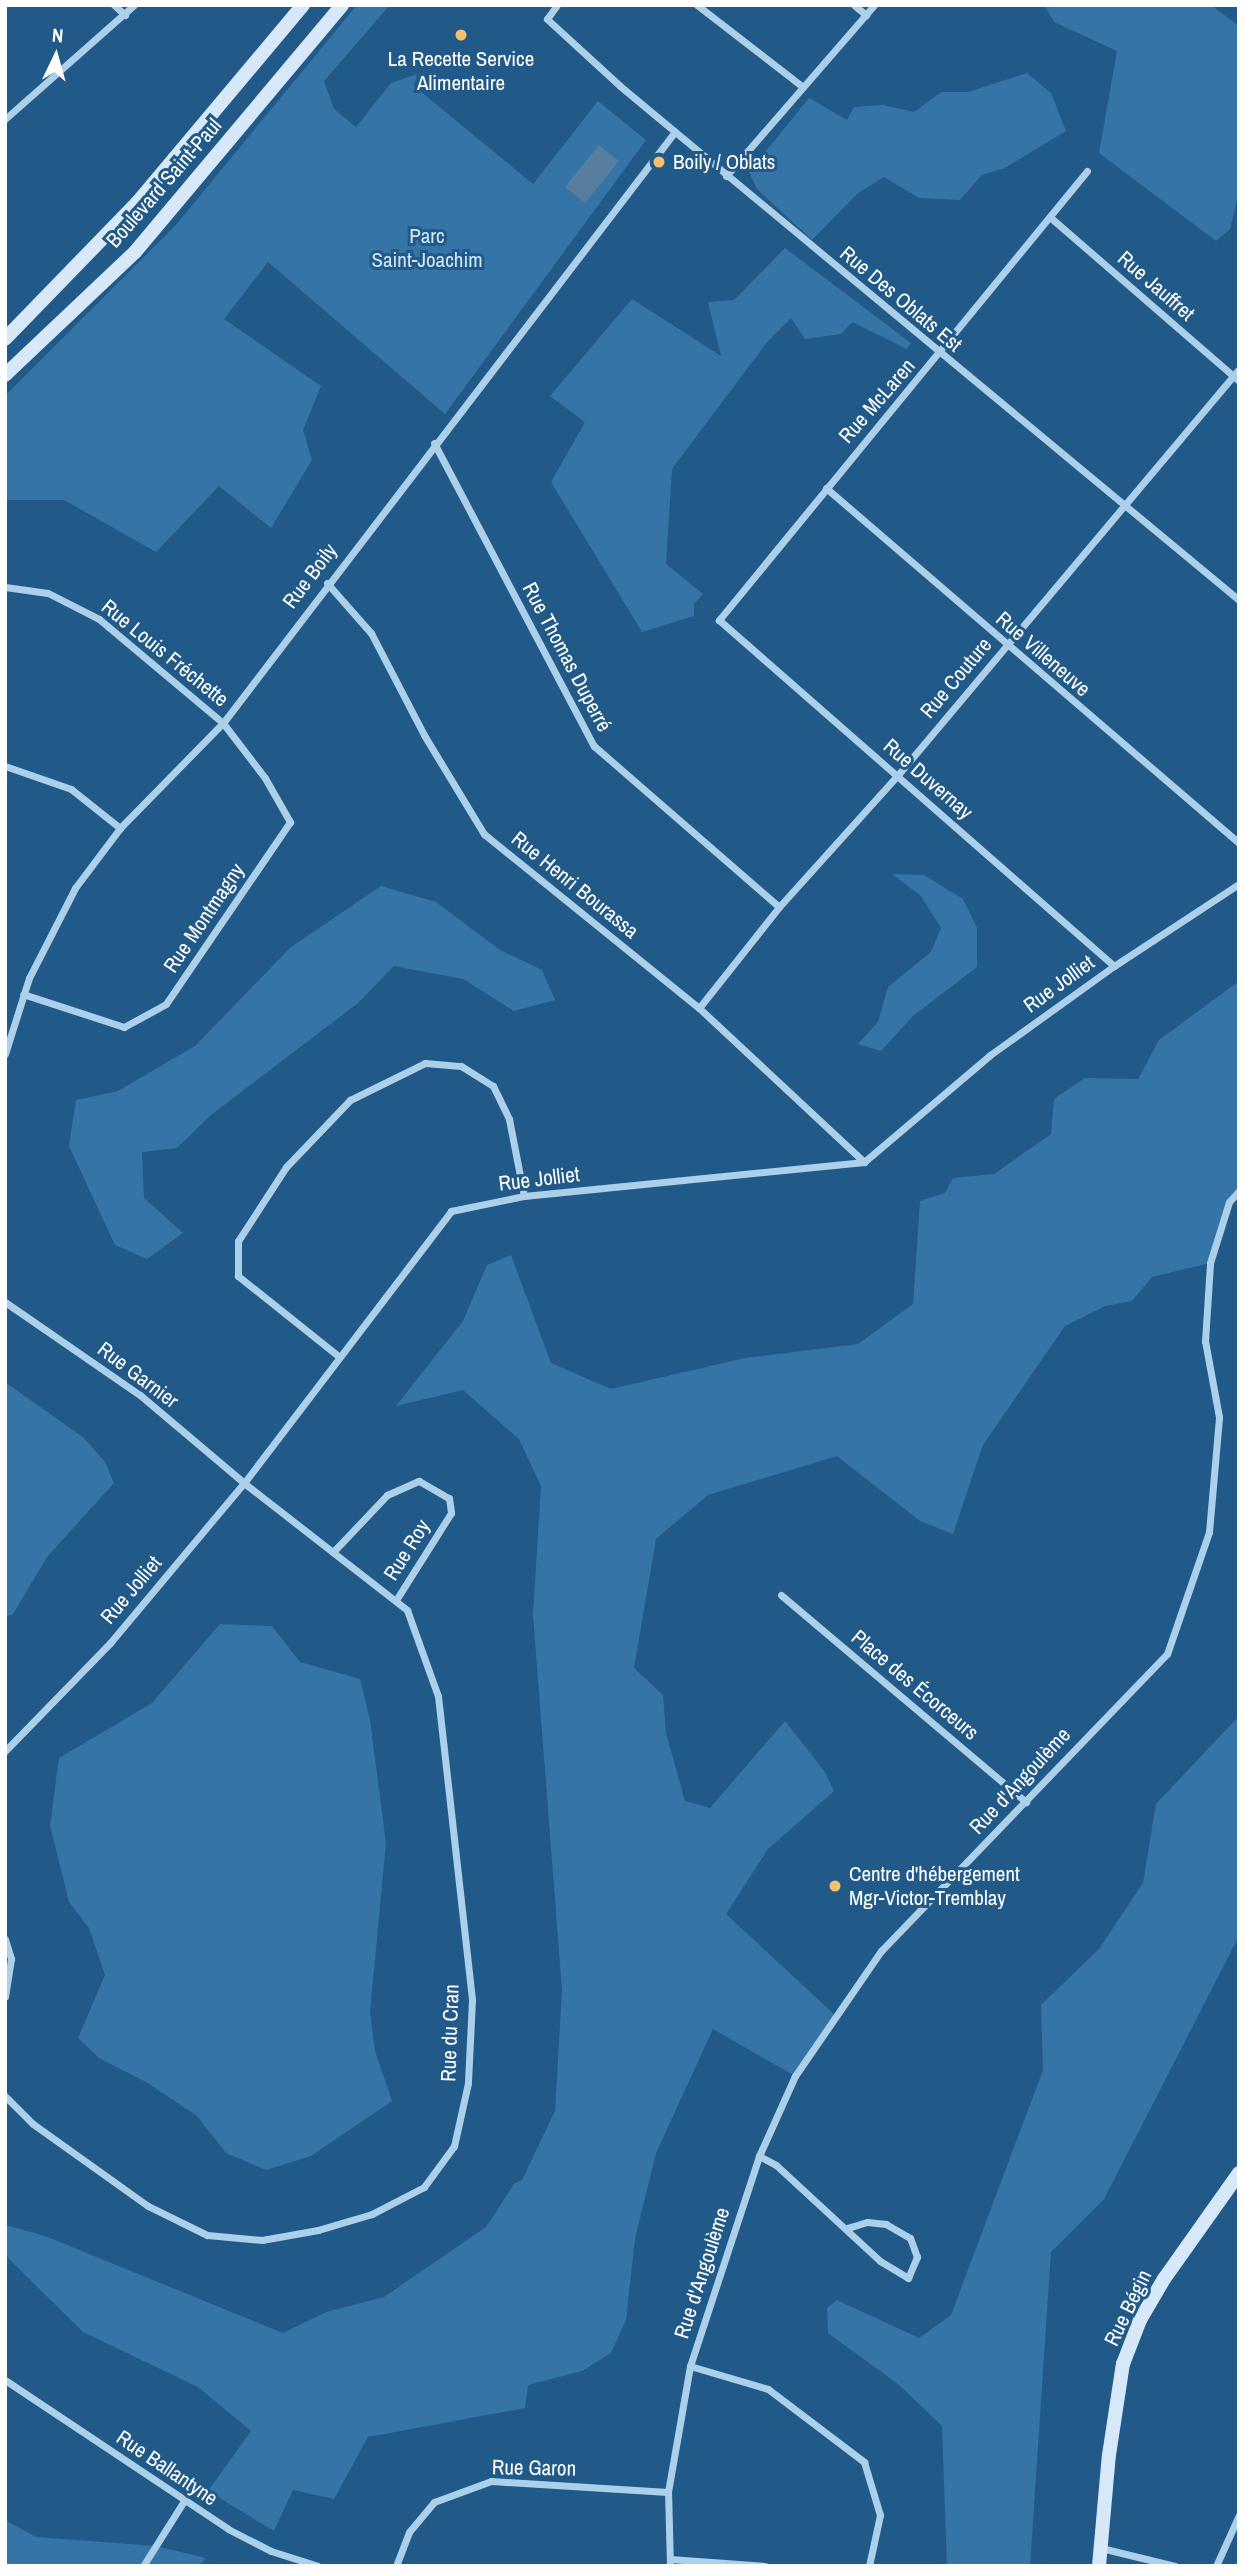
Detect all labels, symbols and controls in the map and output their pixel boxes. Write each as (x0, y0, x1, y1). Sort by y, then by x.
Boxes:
north arrow (21, 21, 91, 91)
text: N (51, 22, 65, 49)
marker: La Recette Service Alimentaire (453, 27, 469, 43)
place label: La Recette Service Alimentaire (388, 46, 534, 96)
street label: Boulevard Saint-Paul (101, 113, 227, 253)
place label: Boily / Oblats (673, 149, 775, 175)
marker: Boily / Oblats (651, 154, 667, 170)
park label: Parc Saint-Joachim (371, 223, 483, 273)
street label: Rue Des Oblats Est (835, 241, 967, 357)
street label: Rue Jauffret (1112, 246, 1200, 326)
street label: Rue McLaren (834, 354, 920, 448)
street label: Rue Boily (277, 539, 343, 613)
street label: Rue Thomas Duperré (517, 578, 617, 736)
street label: Rue Louis Fréchette (96, 594, 234, 712)
street label: Rue Villeneuve (991, 606, 1095, 702)
street label: Rue Couture (915, 633, 997, 723)
street label: Rue Duvernay (878, 733, 978, 825)
street label: Rue Henri Bourassa (506, 826, 644, 944)
street label: Rue Montmagny (158, 859, 250, 977)
street label: Rue Jolliet (1019, 950, 1099, 1018)
street label: Rue Jolliet (497, 1162, 581, 1196)
street label: Rue Garnier (93, 1336, 183, 1414)
street label: Rue Roy (379, 1515, 435, 1585)
street label: Rue Jolliet (95, 1551, 167, 1629)
street label: Place des Écorceurs (846, 1625, 984, 1745)
street label: Rue d'Angoulème (964, 1723, 1076, 1839)
place label: Centre d'hébergement Mgr-Victor-Tremblay (849, 1861, 1020, 1911)
marker: Centre d'hébergement Mgr-Victor-Tremblay (827, 1878, 843, 1894)
street label: Rue du Cran (436, 1984, 464, 2082)
street label: Rue d'Angoulème (669, 2204, 735, 2342)
street label: Rue Bégin (1099, 2266, 1157, 2350)
street label: Rue Ballantyne (112, 2425, 222, 2511)
street label: Rue Garon (492, 2455, 576, 2481)

